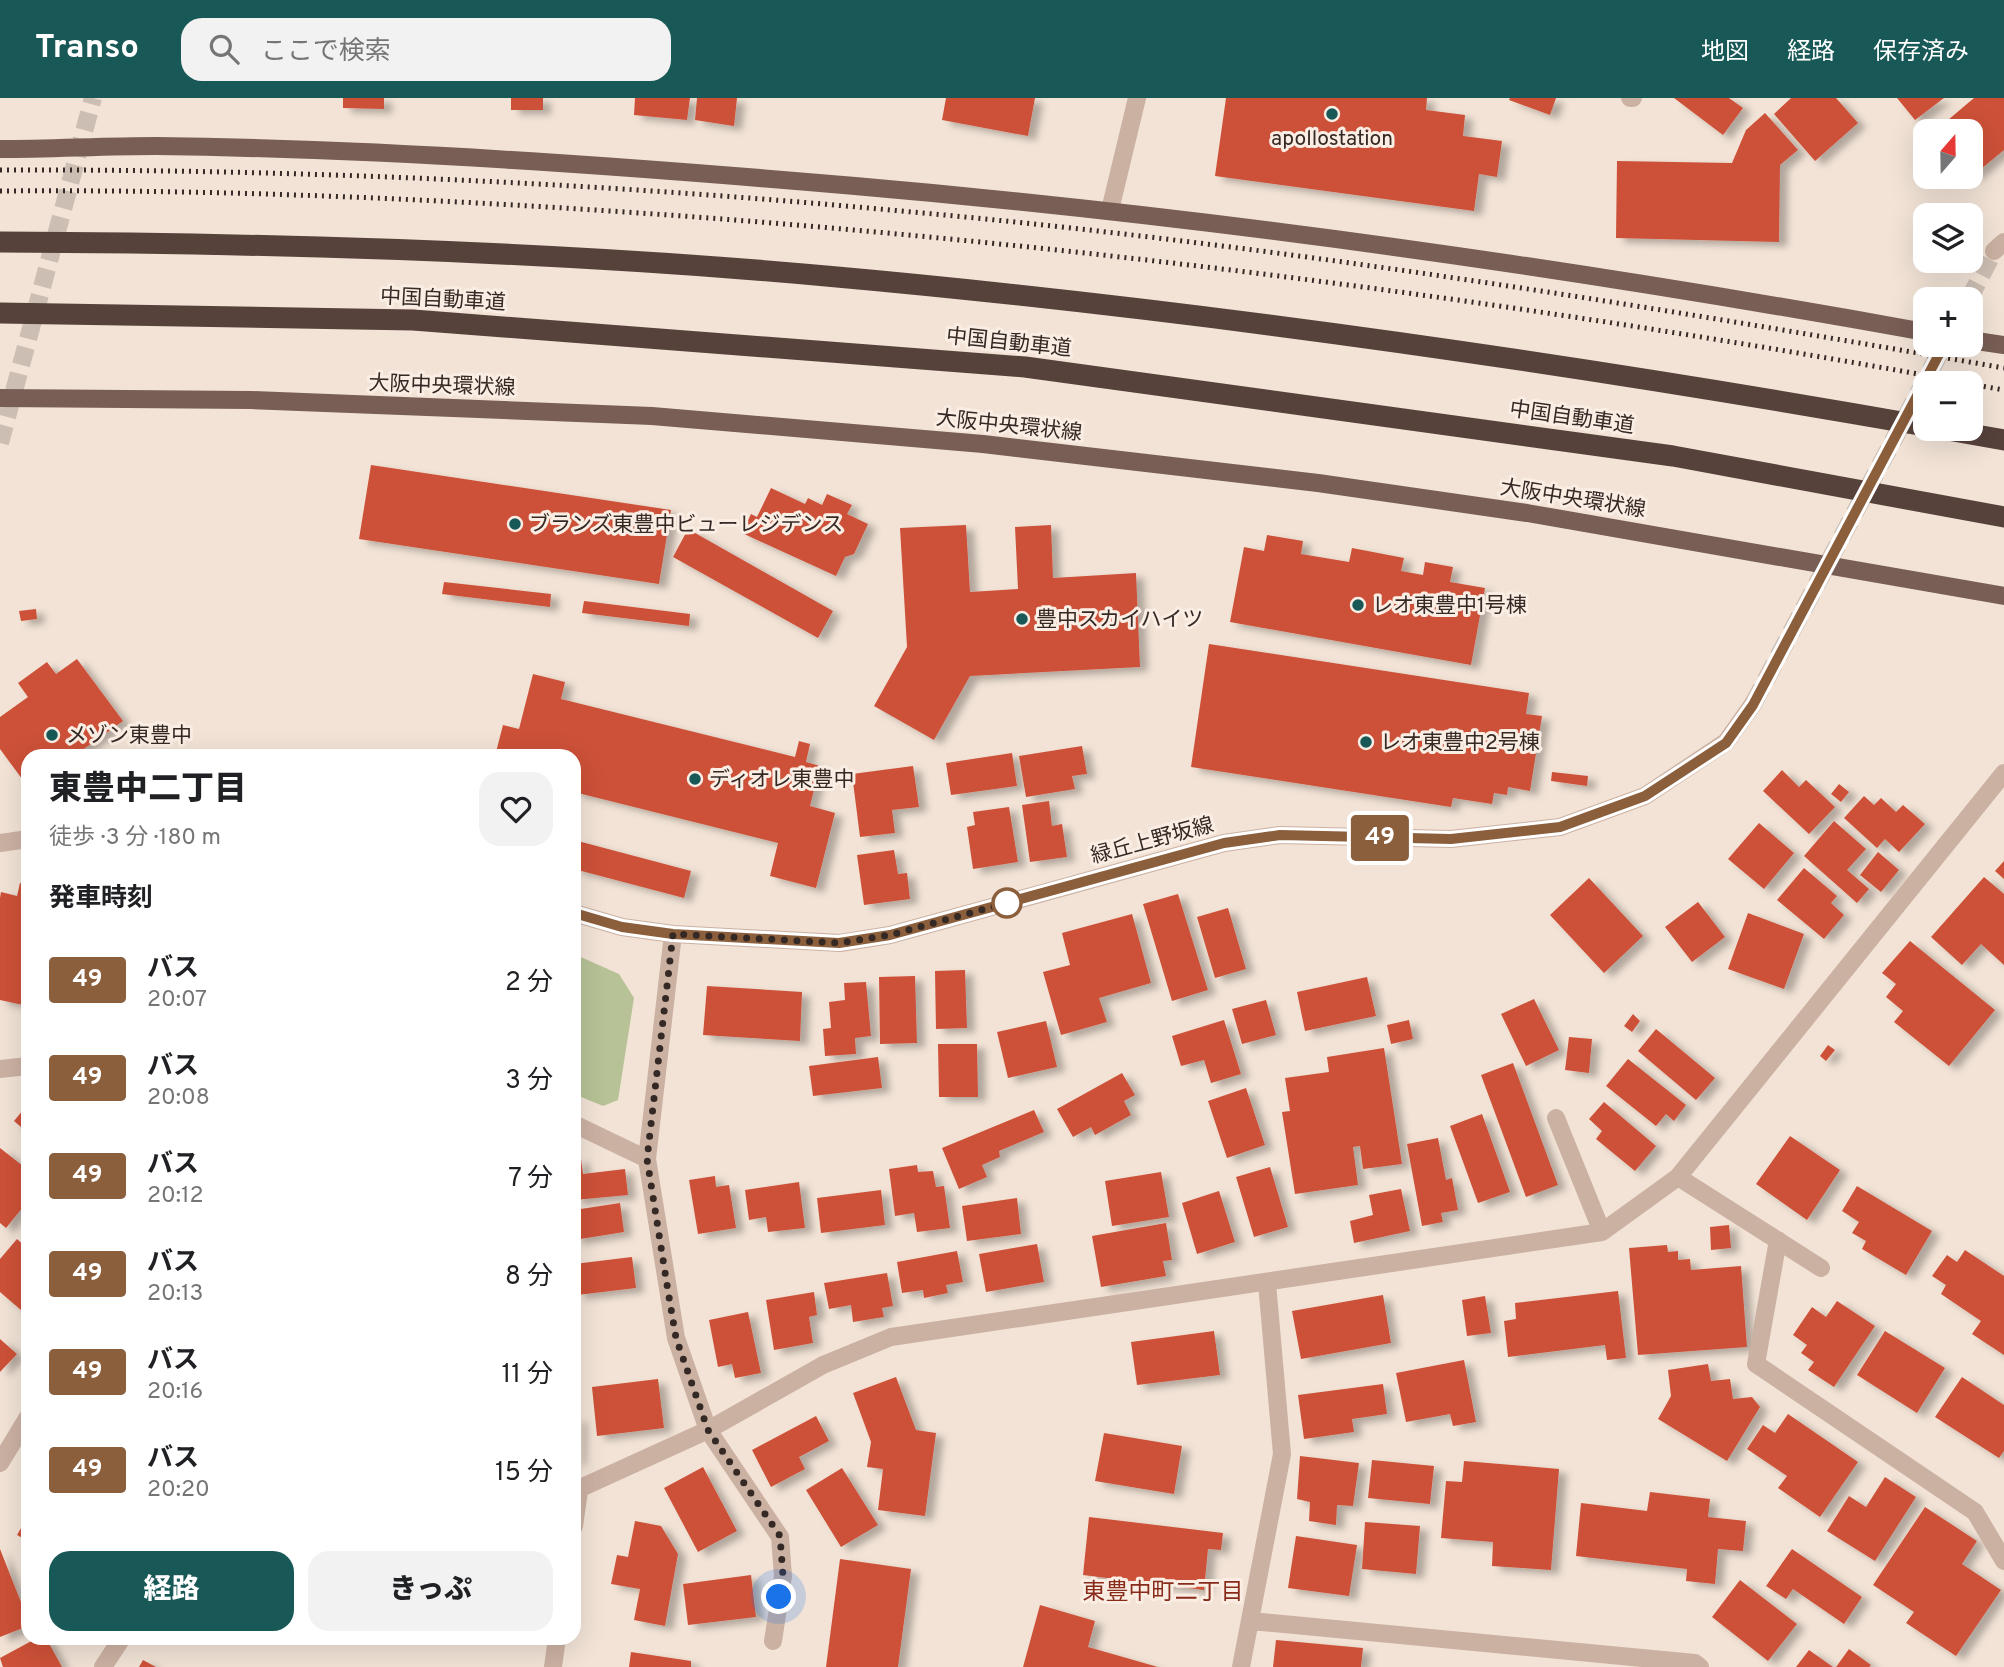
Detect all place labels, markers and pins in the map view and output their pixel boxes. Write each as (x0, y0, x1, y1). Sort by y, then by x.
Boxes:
marker: apollostation (1324, 106, 1340, 122)
place label: apollostation (1271, 126, 1393, 153)
place label: ブランズ東豊中ビューレジデンス (529, 512, 843, 539)
marker: ブランズ東豊中ビューレジデンス (507, 516, 523, 532)
place label: レオ東豊中1号棟 (1372, 593, 1527, 620)
marker: レオ東豊中1号棟 (1350, 597, 1366, 613)
place label: 豊中スカイハイツ (1036, 607, 1203, 634)
marker: 豊中スカイハイツ (1014, 611, 1030, 627)
place label: メゾン東豊中 (66, 723, 192, 750)
marker: メゾン東豊中 (44, 727, 60, 743)
place label: レオ東豊中2号棟 (1380, 730, 1540, 757)
marker: レオ東豊中2号棟 (1358, 734, 1374, 750)
place label: ディオレ東豊中 (709, 767, 855, 794)
marker: ディオレ東豊中 (687, 771, 703, 787)
unlabelled marker (992, 888, 1022, 918)

